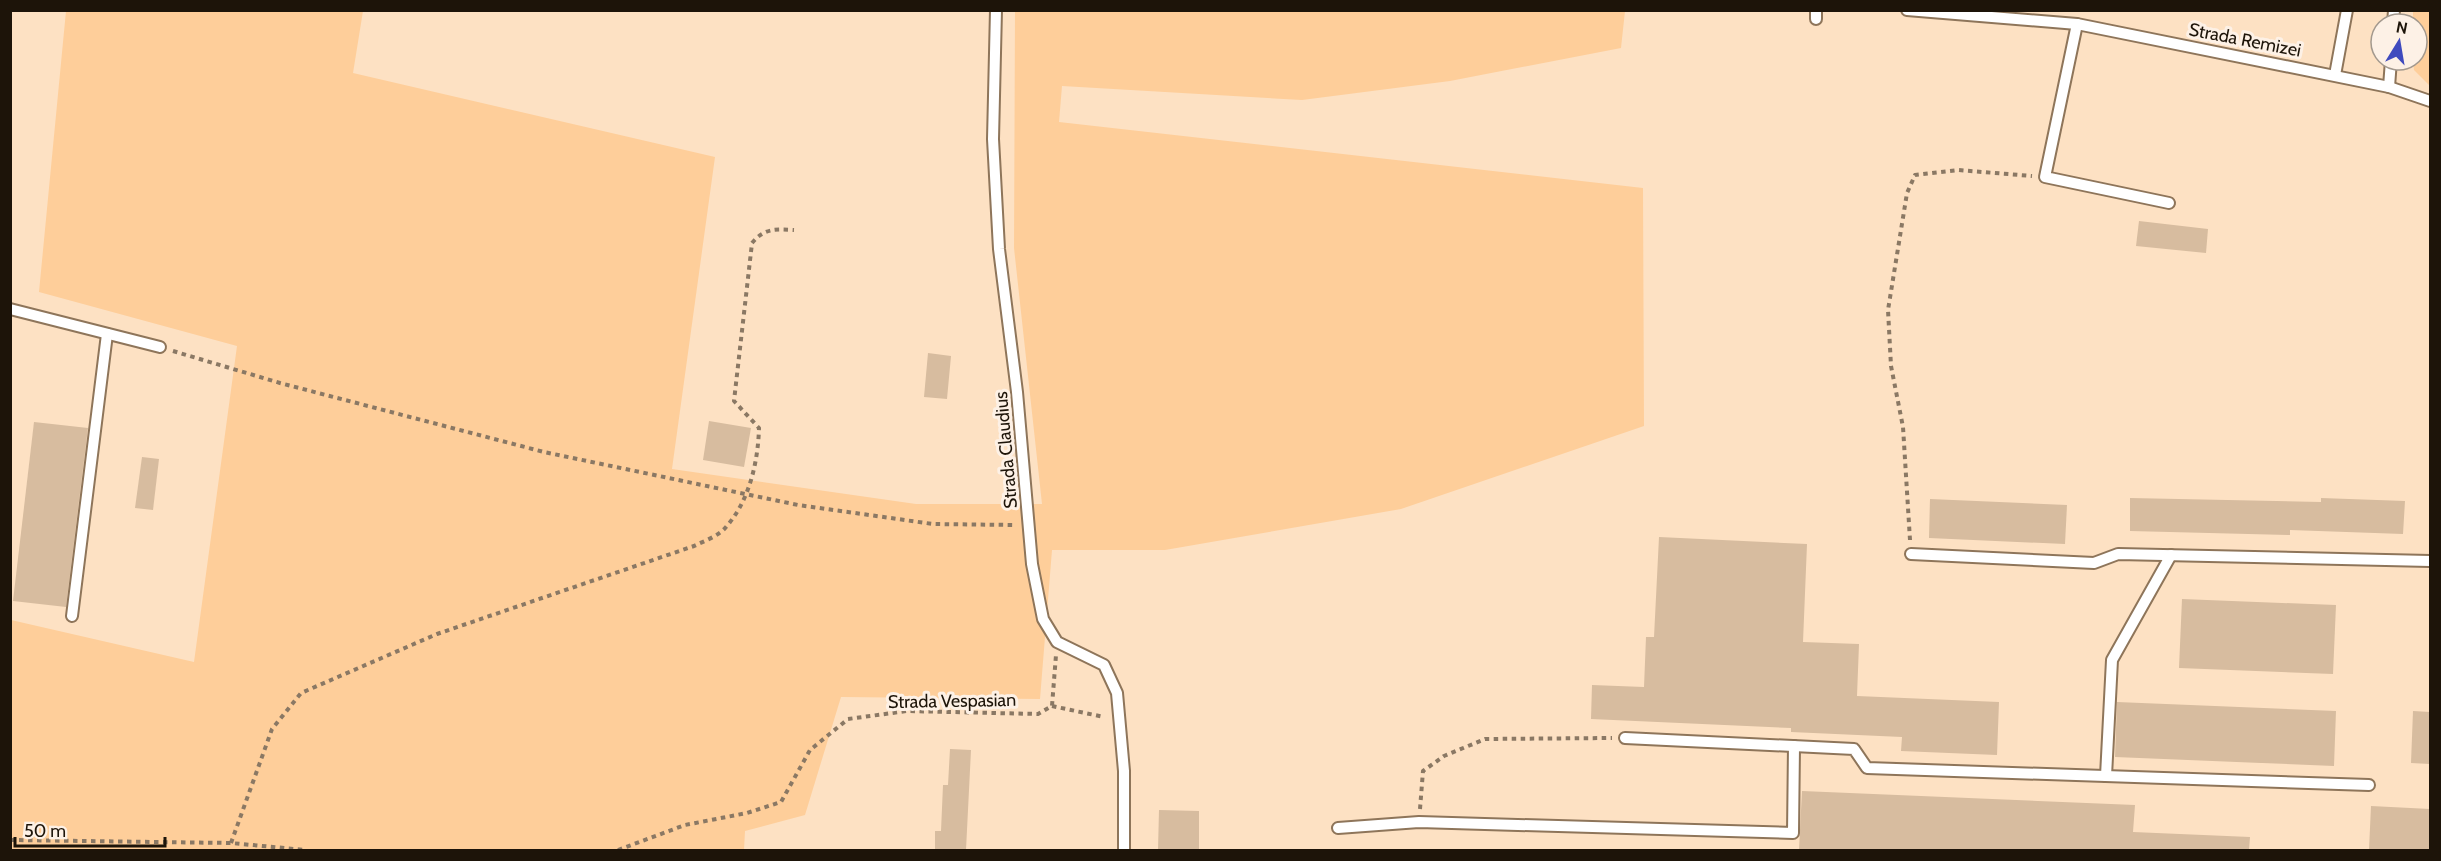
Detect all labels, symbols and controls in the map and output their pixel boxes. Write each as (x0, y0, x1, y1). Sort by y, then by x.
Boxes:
north arrow (2369, 12, 2429, 72)
text: N (2394, 17, 2409, 38)
street label: Strada Remizei (2187, 18, 2303, 62)
street label: Strada Claudius (990, 391, 1022, 509)
street label: Strada Vespasian (888, 689, 1016, 713)
scale bar (15, 810, 165, 848)
text: 50 m (24, 820, 66, 842)

